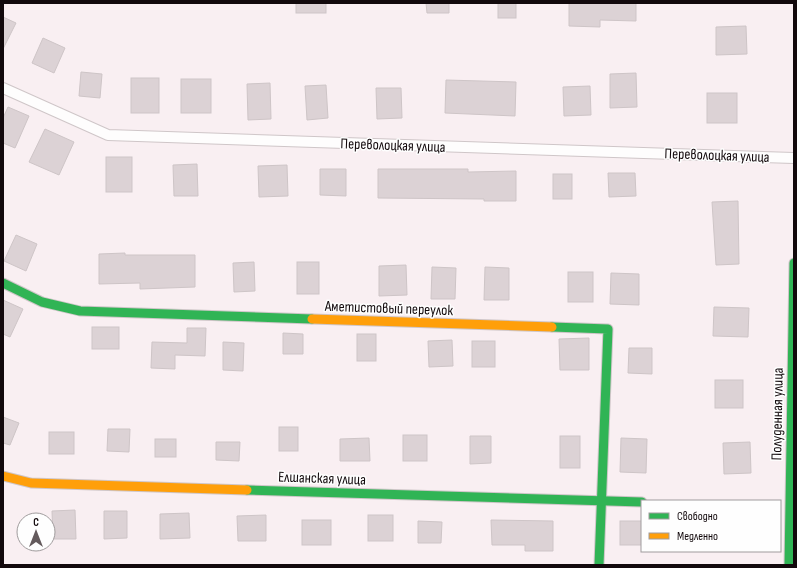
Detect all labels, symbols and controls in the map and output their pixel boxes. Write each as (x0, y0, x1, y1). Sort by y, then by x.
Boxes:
street label: Переволоцкая улица (340, 134, 446, 157)
street label: Переволоцкая улица (664, 144, 770, 167)
street label: Аметистовый переулок (324, 297, 454, 320)
street label: Полуденная улица (767, 367, 788, 461)
street label: Елшанская улица (278, 467, 366, 490)
legend (641, 500, 781, 552)
text: Свободно (677, 509, 718, 524)
north arrow (16, 512, 56, 552)
text: С (33, 516, 39, 529)
text: Медленно (677, 529, 718, 544)

